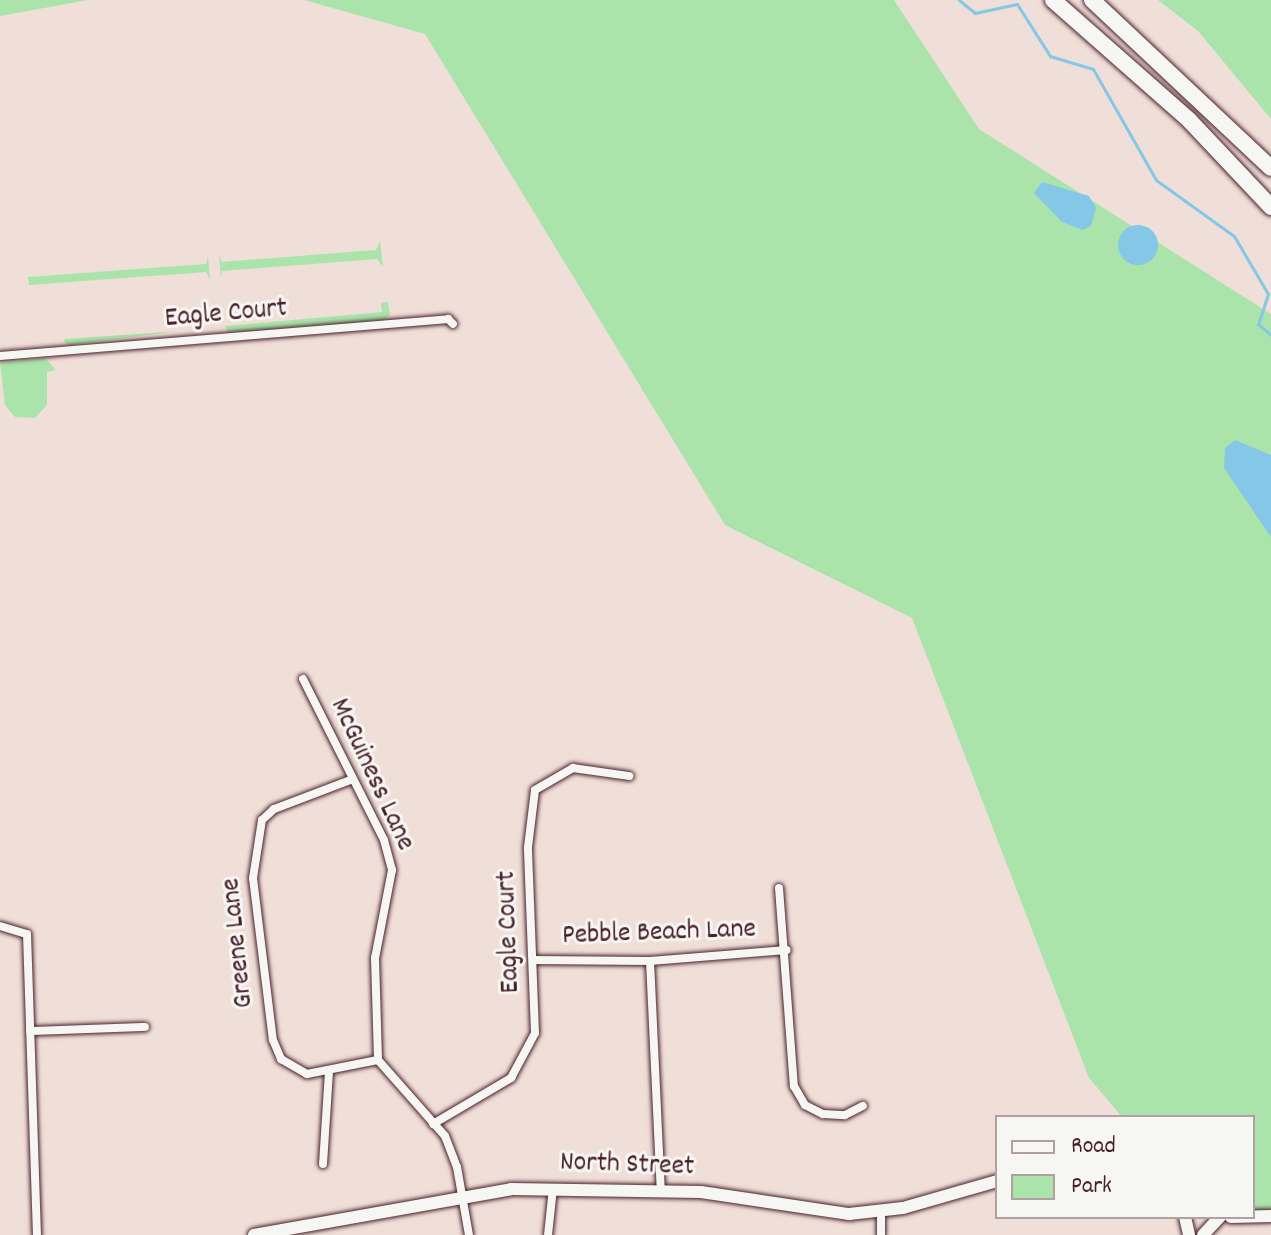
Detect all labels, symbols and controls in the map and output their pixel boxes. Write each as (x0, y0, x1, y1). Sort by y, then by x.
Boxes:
street label: Eagle Court (163, 293, 289, 337)
street label: McGuiness Lane (321, 694, 421, 856)
street label: Eagle Court (491, 870, 529, 994)
street label: Greene Lane (215, 876, 263, 1010)
street label: Pebble Beach Lane (562, 914, 756, 954)
legend (995, 1115, 1255, 1219)
text: Road (1071, 1130, 1116, 1164)
street label: North Street (559, 1147, 695, 1185)
text: Park (1071, 1170, 1112, 1204)

